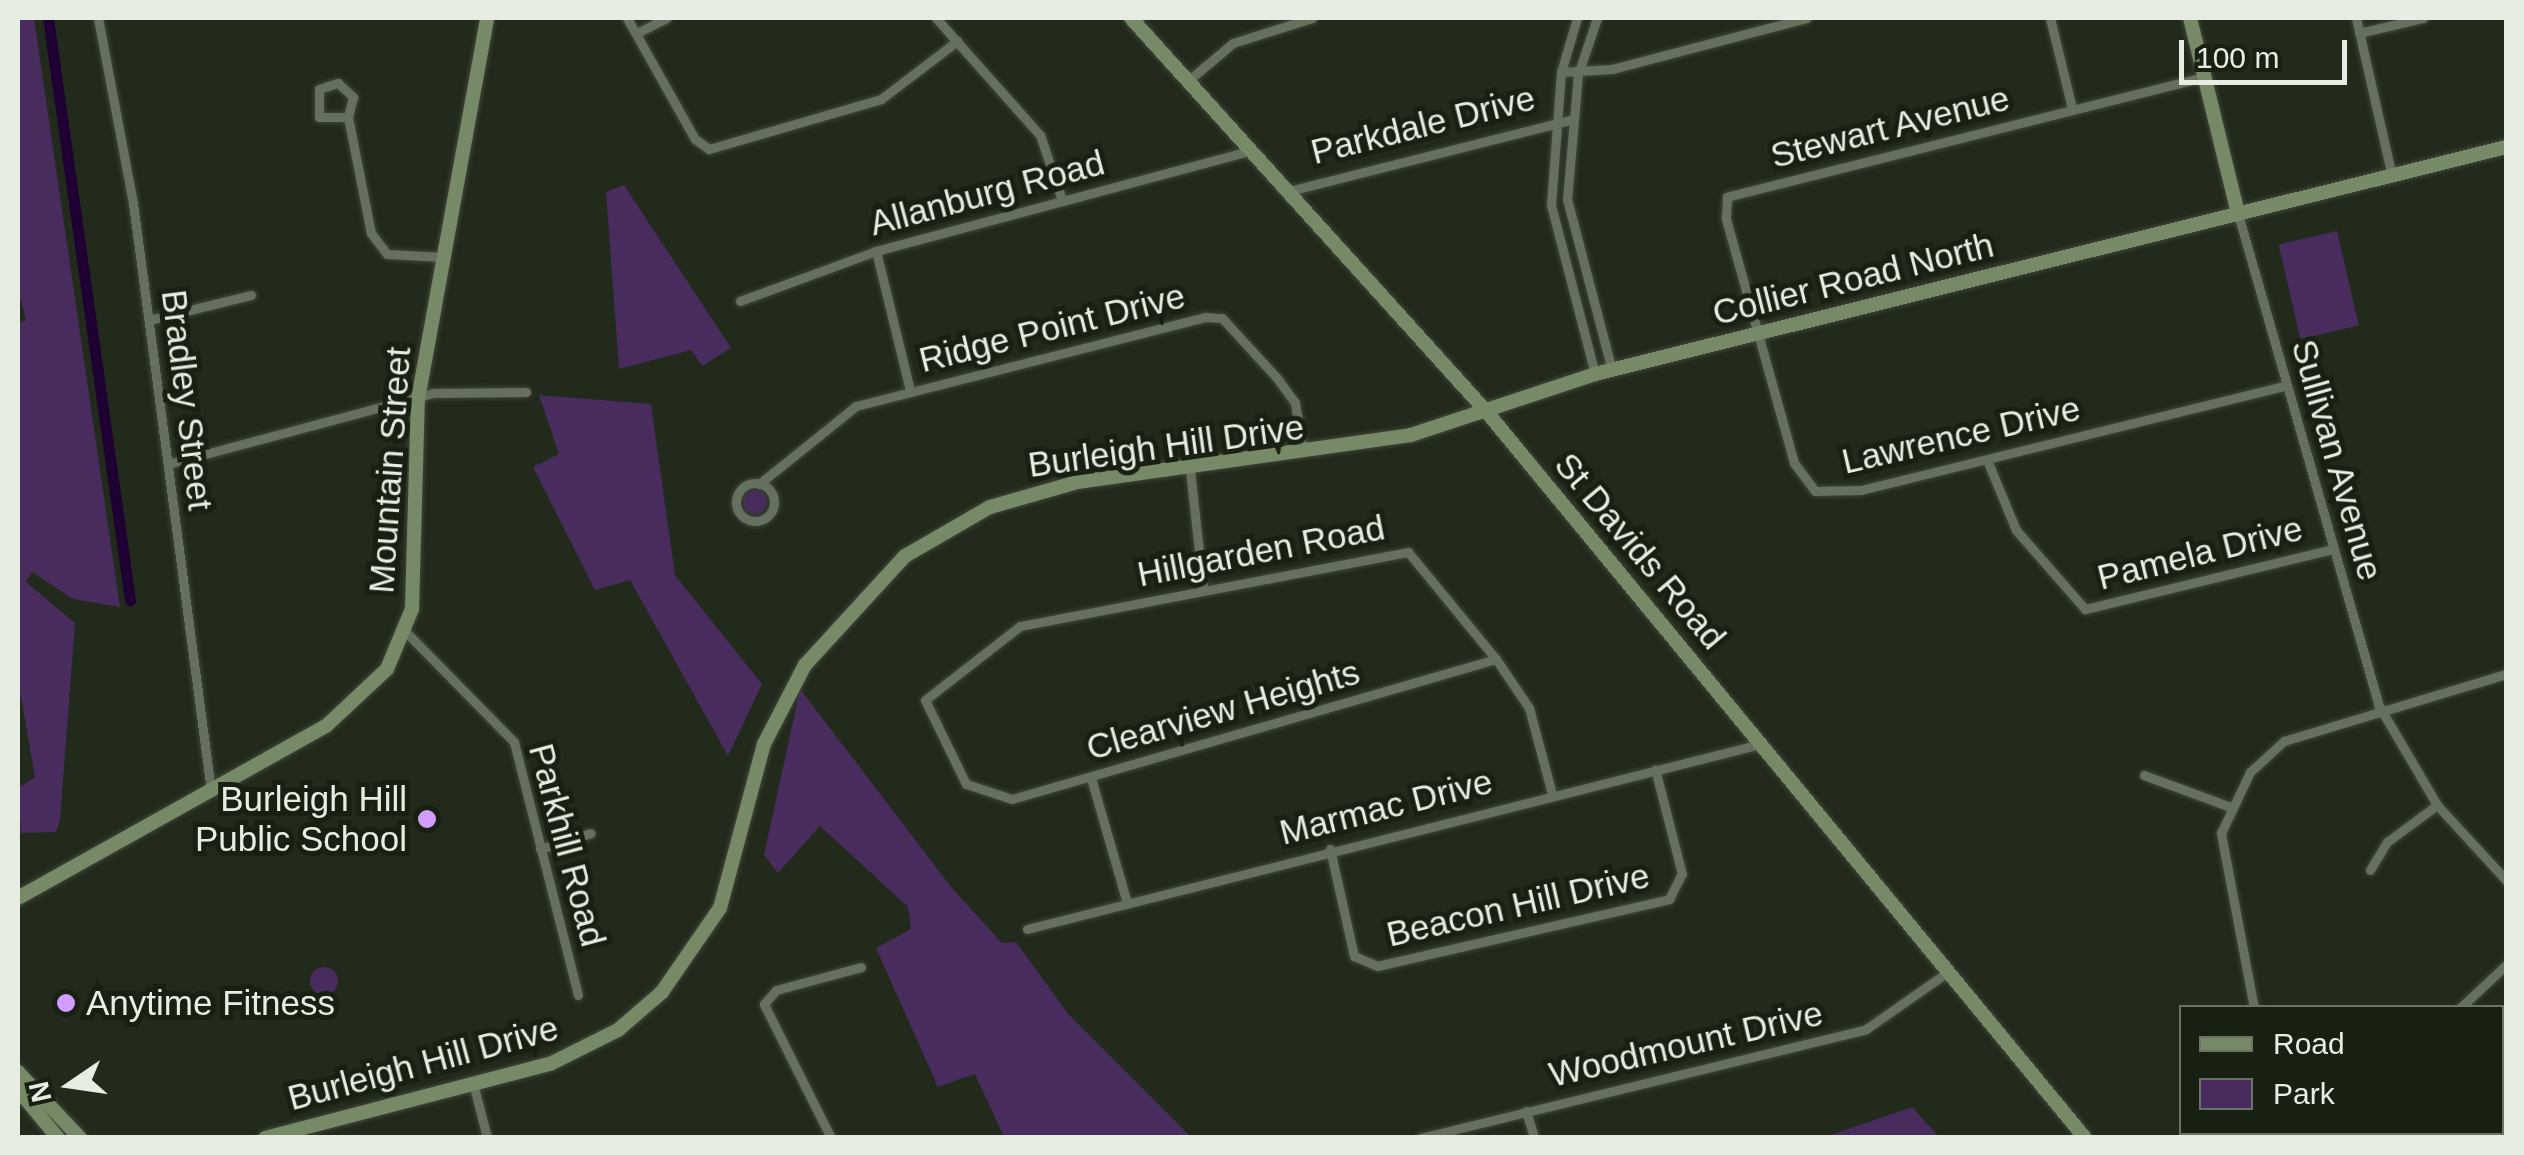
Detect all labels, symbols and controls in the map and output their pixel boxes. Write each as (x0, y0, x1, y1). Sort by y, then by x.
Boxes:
scale bar (2184, 20, 2352, 82)
text: 100 m (2196, 41, 2279, 74)
street label: Parkdale Drive (1307, 77, 1539, 173)
street label: Stewart Avenue (1765, 77, 2015, 177)
street label: Allanburg Road (865, 141, 1109, 245)
street label: Collier Road North (1708, 224, 1998, 334)
street label: Ridge Point Drive (915, 275, 1189, 381)
street label: Bradley Street (153, 287, 221, 513)
street label: Sullivan Avenue (2282, 334, 2392, 586)
street label: Mountain Street (360, 345, 420, 595)
street label: Lawrence Drive (1838, 387, 2084, 483)
street label: Burleigh Hill Drive (1025, 406, 1307, 486)
street label: St Davids Road (1546, 444, 1734, 658)
street label: Hillgarden Road (1134, 506, 1388, 596)
street label: Pamela Drive (2093, 507, 2307, 599)
street label: Clearview Heights (1082, 651, 1364, 769)
street label: Parkhill Road (520, 739, 614, 951)
street label: Marmac Drive (1275, 760, 1497, 854)
place label: Burleigh Hill Public School (195, 778, 407, 860)
marker: Burleigh Hill Public School (416, 808, 438, 830)
street label: Beacon Hill Drive (1383, 854, 1653, 956)
place label: Anytime Fitness (86, 982, 335, 1024)
marker: Anytime Fitness (55, 992, 77, 1014)
street label: Woodmount Drive (1545, 992, 1827, 1096)
legend (2179, 1005, 2504, 1135)
street label: Burleigh Hill Drive (283, 1007, 563, 1119)
text: Road (2273, 1027, 2345, 1060)
north arrow (20, 1035, 120, 1135)
text: Park (2273, 1077, 2335, 1110)
text: N (23, 1079, 58, 1105)

